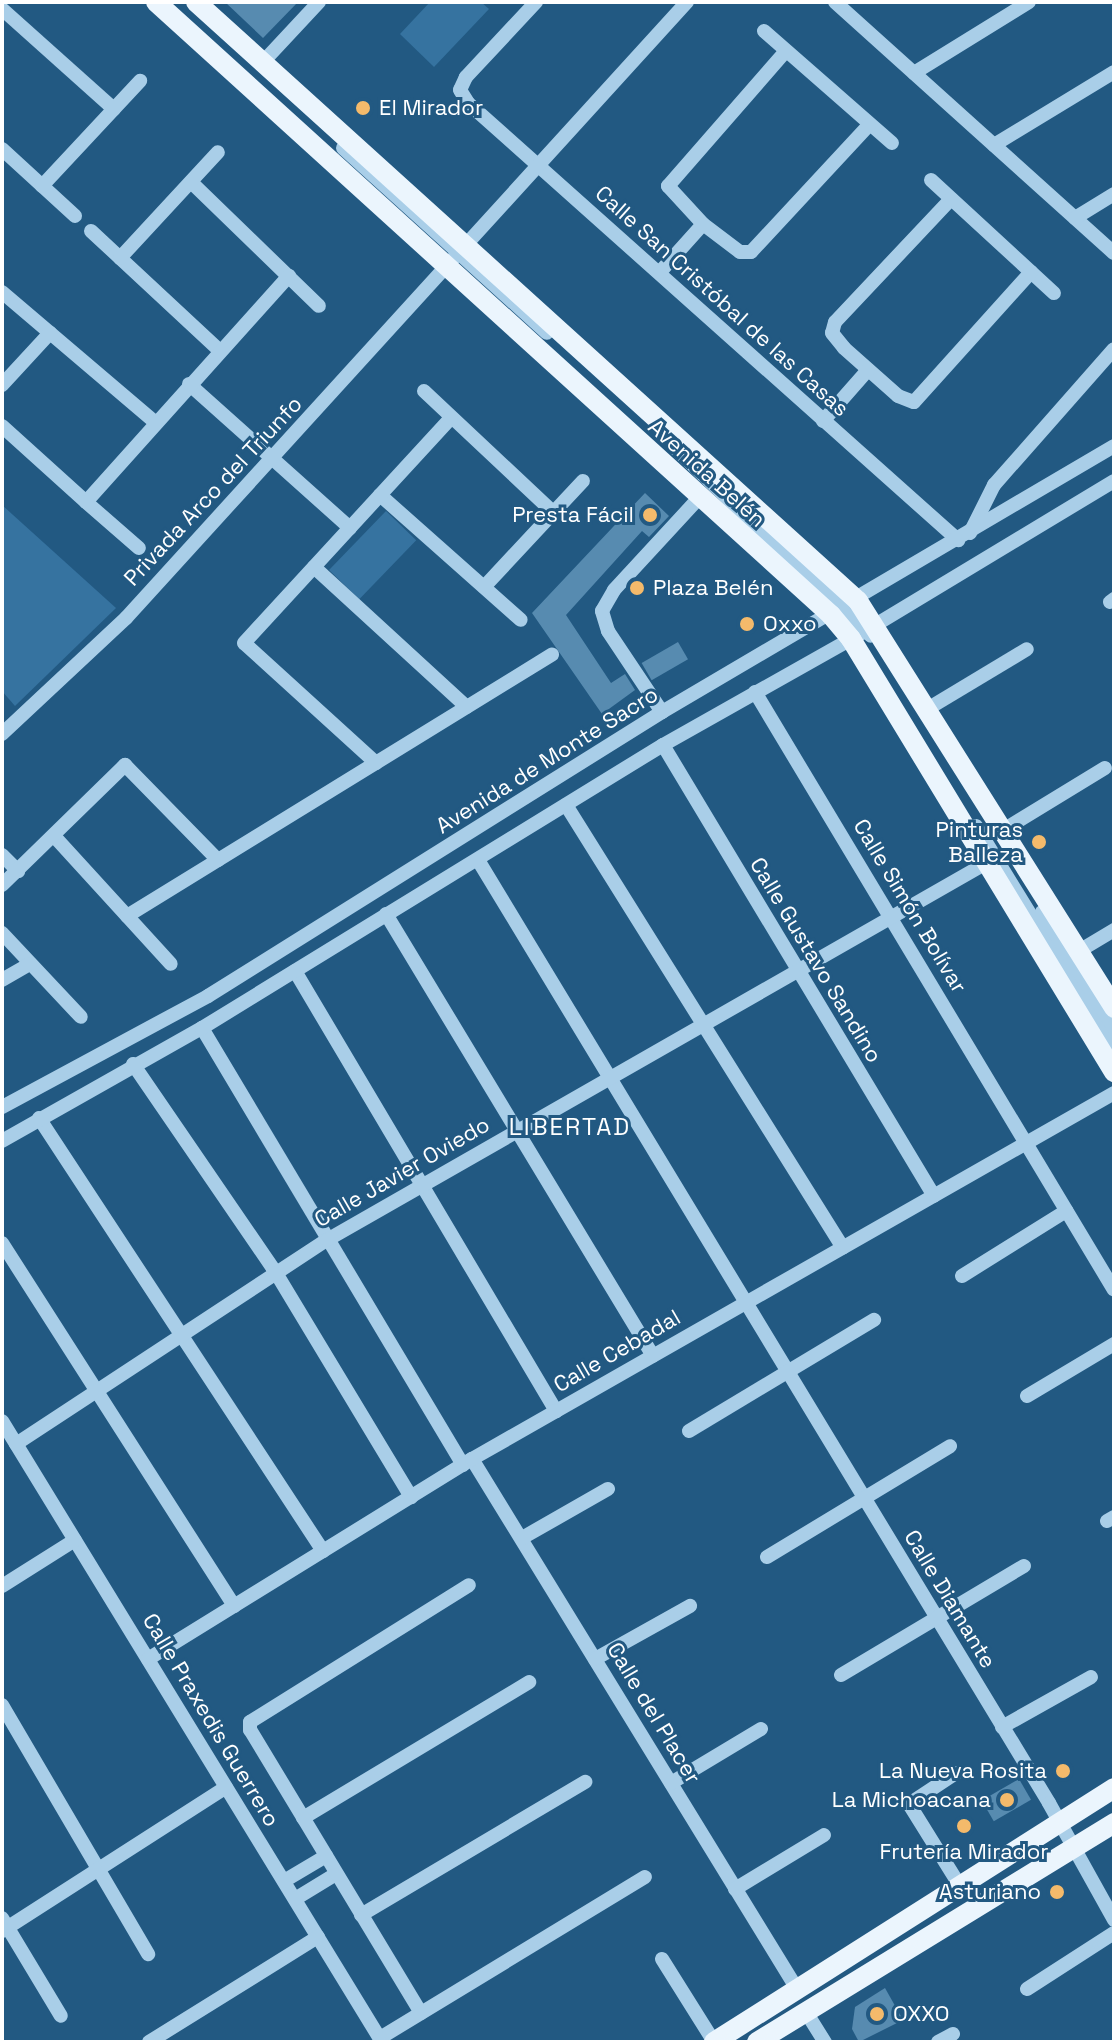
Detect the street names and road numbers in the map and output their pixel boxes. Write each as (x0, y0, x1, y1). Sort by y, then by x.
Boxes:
street label: Calle San Cristóbal de las Casas (590, 180, 854, 422)
street label: Privada Arco del Triunfo (118, 391, 308, 591)
street label: Avenida Belén (643, 413, 771, 533)
street label: Avenida de Monte Sacro (431, 681, 663, 839)
street label: Calle Simón Bolívar (848, 814, 972, 998)
street label: Calle Gustavo Sandino (744, 853, 888, 1067)
street label: Calle Javier Oviedo (310, 1111, 494, 1233)
street label: Calle Cebadal (549, 1304, 685, 1398)
street label: Calle Diamante (898, 1525, 1002, 1673)
street label: Calle Praxedis Guerrero (137, 1609, 285, 1831)
street label: Calle del Placer (602, 1638, 706, 1788)

